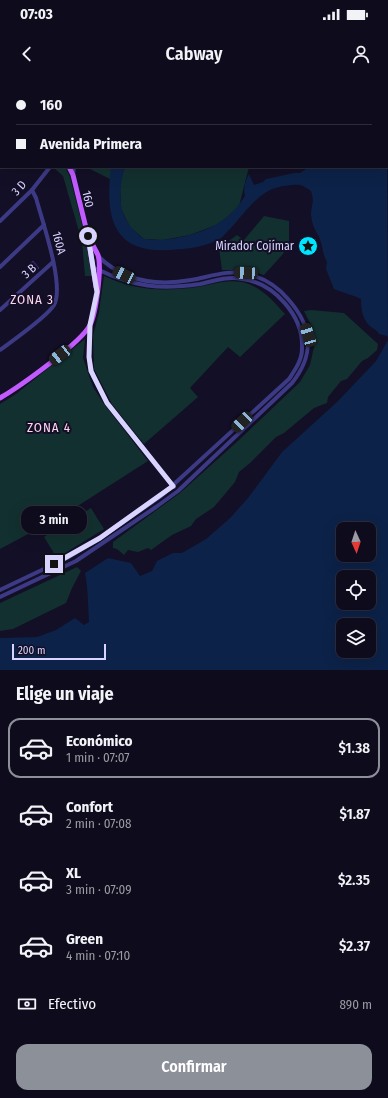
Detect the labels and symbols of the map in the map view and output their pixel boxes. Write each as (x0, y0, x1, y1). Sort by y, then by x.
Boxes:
street label: 3 D (9, 178, 29, 198)
street label: 160 (79, 189, 97, 209)
route start (79, 227, 97, 245)
street label: 160A (49, 230, 69, 257)
place icon: Mirador Cojímar (297, 235, 319, 257)
place label: Mirador Cojímar (215, 239, 295, 253)
street label: 3 B (19, 261, 40, 281)
car (111, 264, 137, 286)
car (234, 266, 258, 280)
district label: ZONA 3 (10, 292, 54, 307)
car (299, 322, 317, 348)
car (47, 343, 73, 367)
car (229, 409, 255, 435)
district label: ZONA 4 (27, 420, 71, 435)
callout: 3 min (21, 506, 87, 534)
north arrow (336, 522, 376, 562)
route end (45, 555, 63, 573)
scale bar (12, 642, 106, 661)

